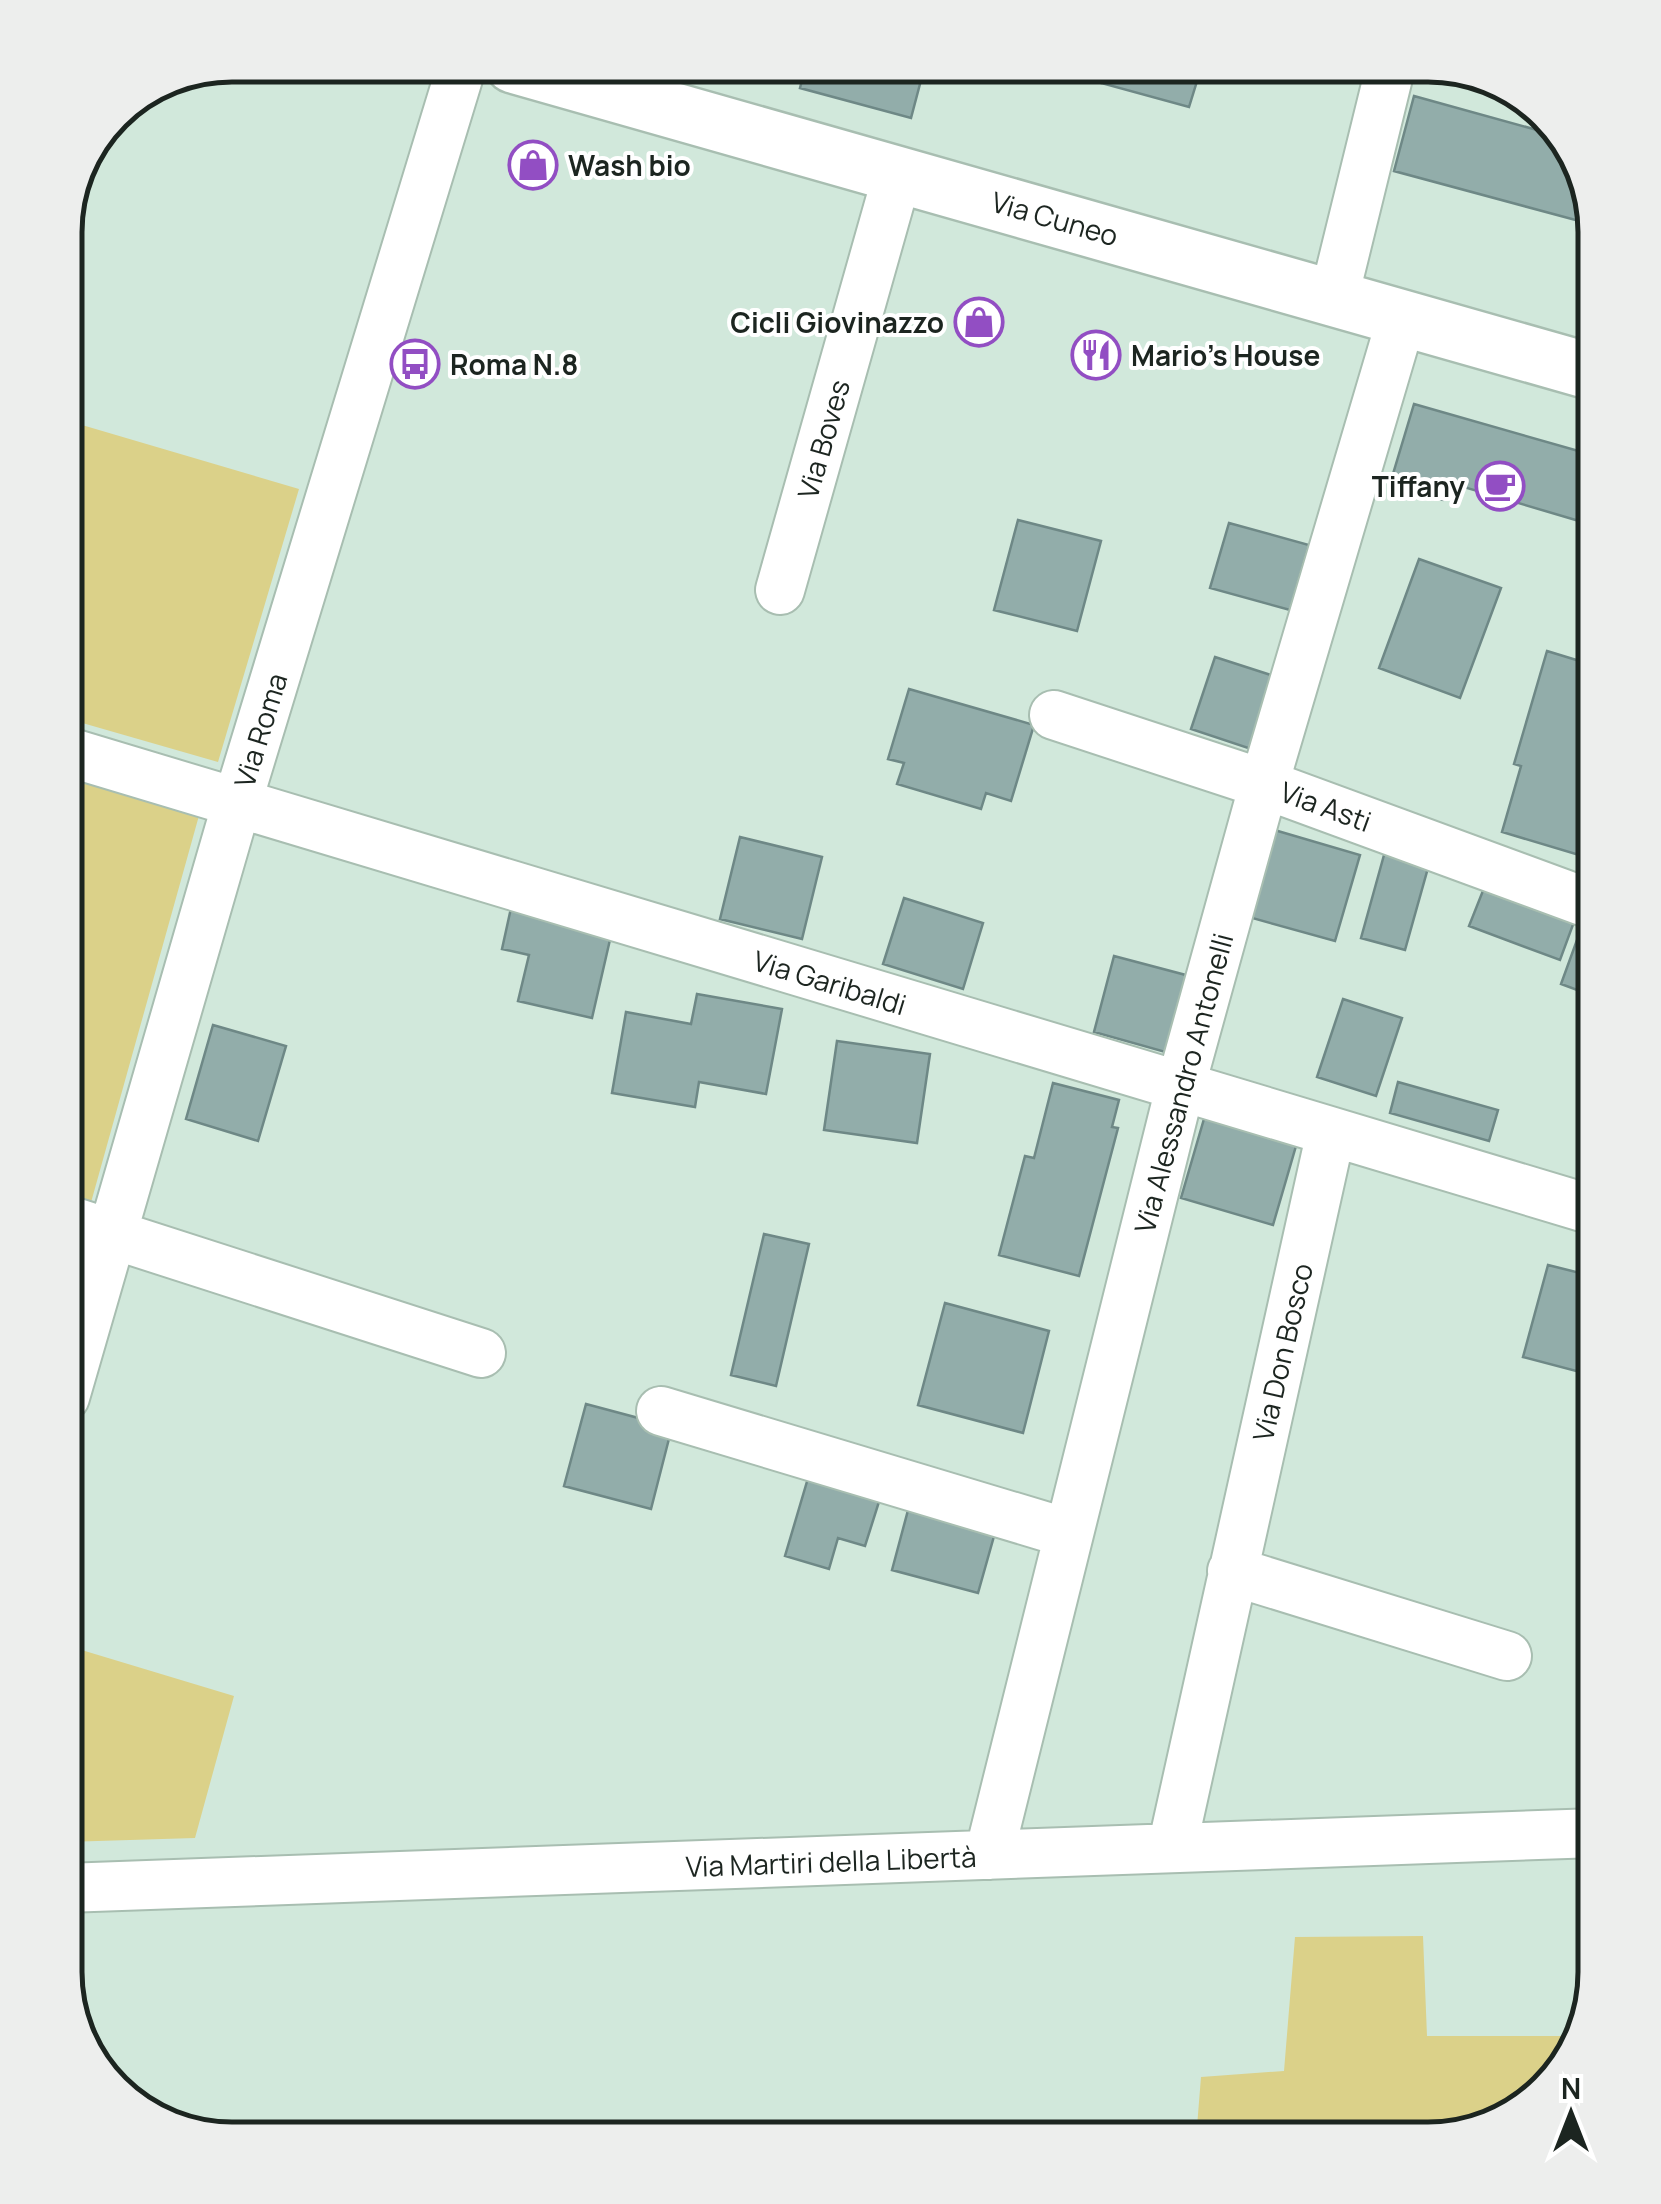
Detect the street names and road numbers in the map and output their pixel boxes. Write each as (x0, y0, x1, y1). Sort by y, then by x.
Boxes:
street label: Via Cuneo (987, 182, 1123, 254)
street label: Via Boves (788, 375, 858, 503)
street label: Via Roma (225, 668, 295, 792)
street label: Via Asti (1275, 772, 1377, 840)
street label: Via Alessandro Antonelli (1125, 929, 1241, 1237)
street label: Via Garibaldi (749, 941, 911, 1023)
street label: Via Don Bosco (1243, 1259, 1321, 1445)
street label: Via Martiri della Libertà (685, 1837, 977, 1885)

